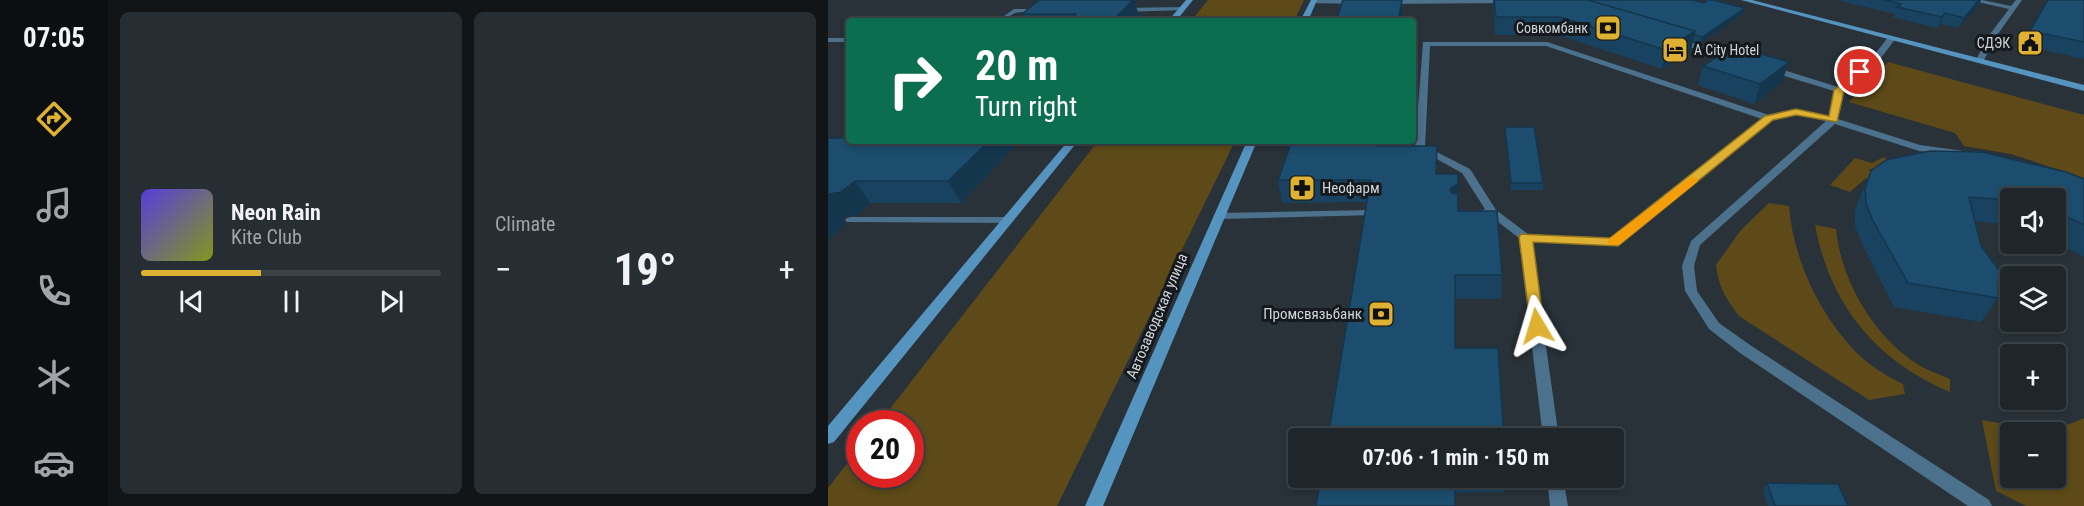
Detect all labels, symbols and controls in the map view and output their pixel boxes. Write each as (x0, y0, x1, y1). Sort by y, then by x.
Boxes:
bank icon: Совкомбанк (1593, 13, 1623, 43)
place label: Совкомбанк (1516, 20, 1588, 36)
text: 07:05 (23, 22, 85, 54)
public building icon: СДЭК (2015, 28, 2045, 58)
hotel icon: A City Hotel (1660, 35, 1690, 65)
place label: СДЭК (1977, 35, 2010, 51)
text: 20 m (975, 41, 1058, 90)
icon: right (876, 42, 954, 120)
place label: A City Hotel (1694, 42, 1759, 58)
pin (1834, 46, 1885, 97)
icon: arrive (1843, 55, 1876, 88)
text: Turn right (975, 91, 1077, 123)
icon: directions (33, 98, 75, 140)
pharmacy icon: Неофарм (1287, 173, 1317, 203)
place label: Неофарм (1322, 179, 1380, 197)
icon: music (33, 184, 75, 226)
map controls (2000, 188, 2066, 488)
button: sound (2000, 188, 2066, 254)
text: Neon Rain (231, 200, 321, 225)
text: Climate (495, 212, 555, 236)
text: Kite Club (231, 225, 302, 249)
text: 19° (614, 243, 677, 296)
text: − (495, 250, 512, 289)
text: + (779, 250, 795, 289)
street label: Автозаводская улица (1122, 251, 1192, 381)
button: layers (2000, 266, 2066, 332)
icon: phone (33, 270, 75, 312)
icon: previous (175, 285, 208, 318)
icon: pause (275, 285, 308, 318)
icon: next (375, 285, 408, 318)
position arrow (1505, 294, 1569, 358)
bank icon: Промсвязьбанк (1366, 299, 1396, 329)
place label: Промсвязьбанк (1263, 305, 1362, 323)
button: + (2000, 344, 2066, 410)
icon: climate (33, 356, 75, 398)
speed limit sign: 20 (846, 410, 924, 488)
button: − (2000, 422, 2066, 488)
icon: car (33, 442, 75, 484)
text: 07:06 · 1 min · 150 m (1363, 445, 1549, 470)

